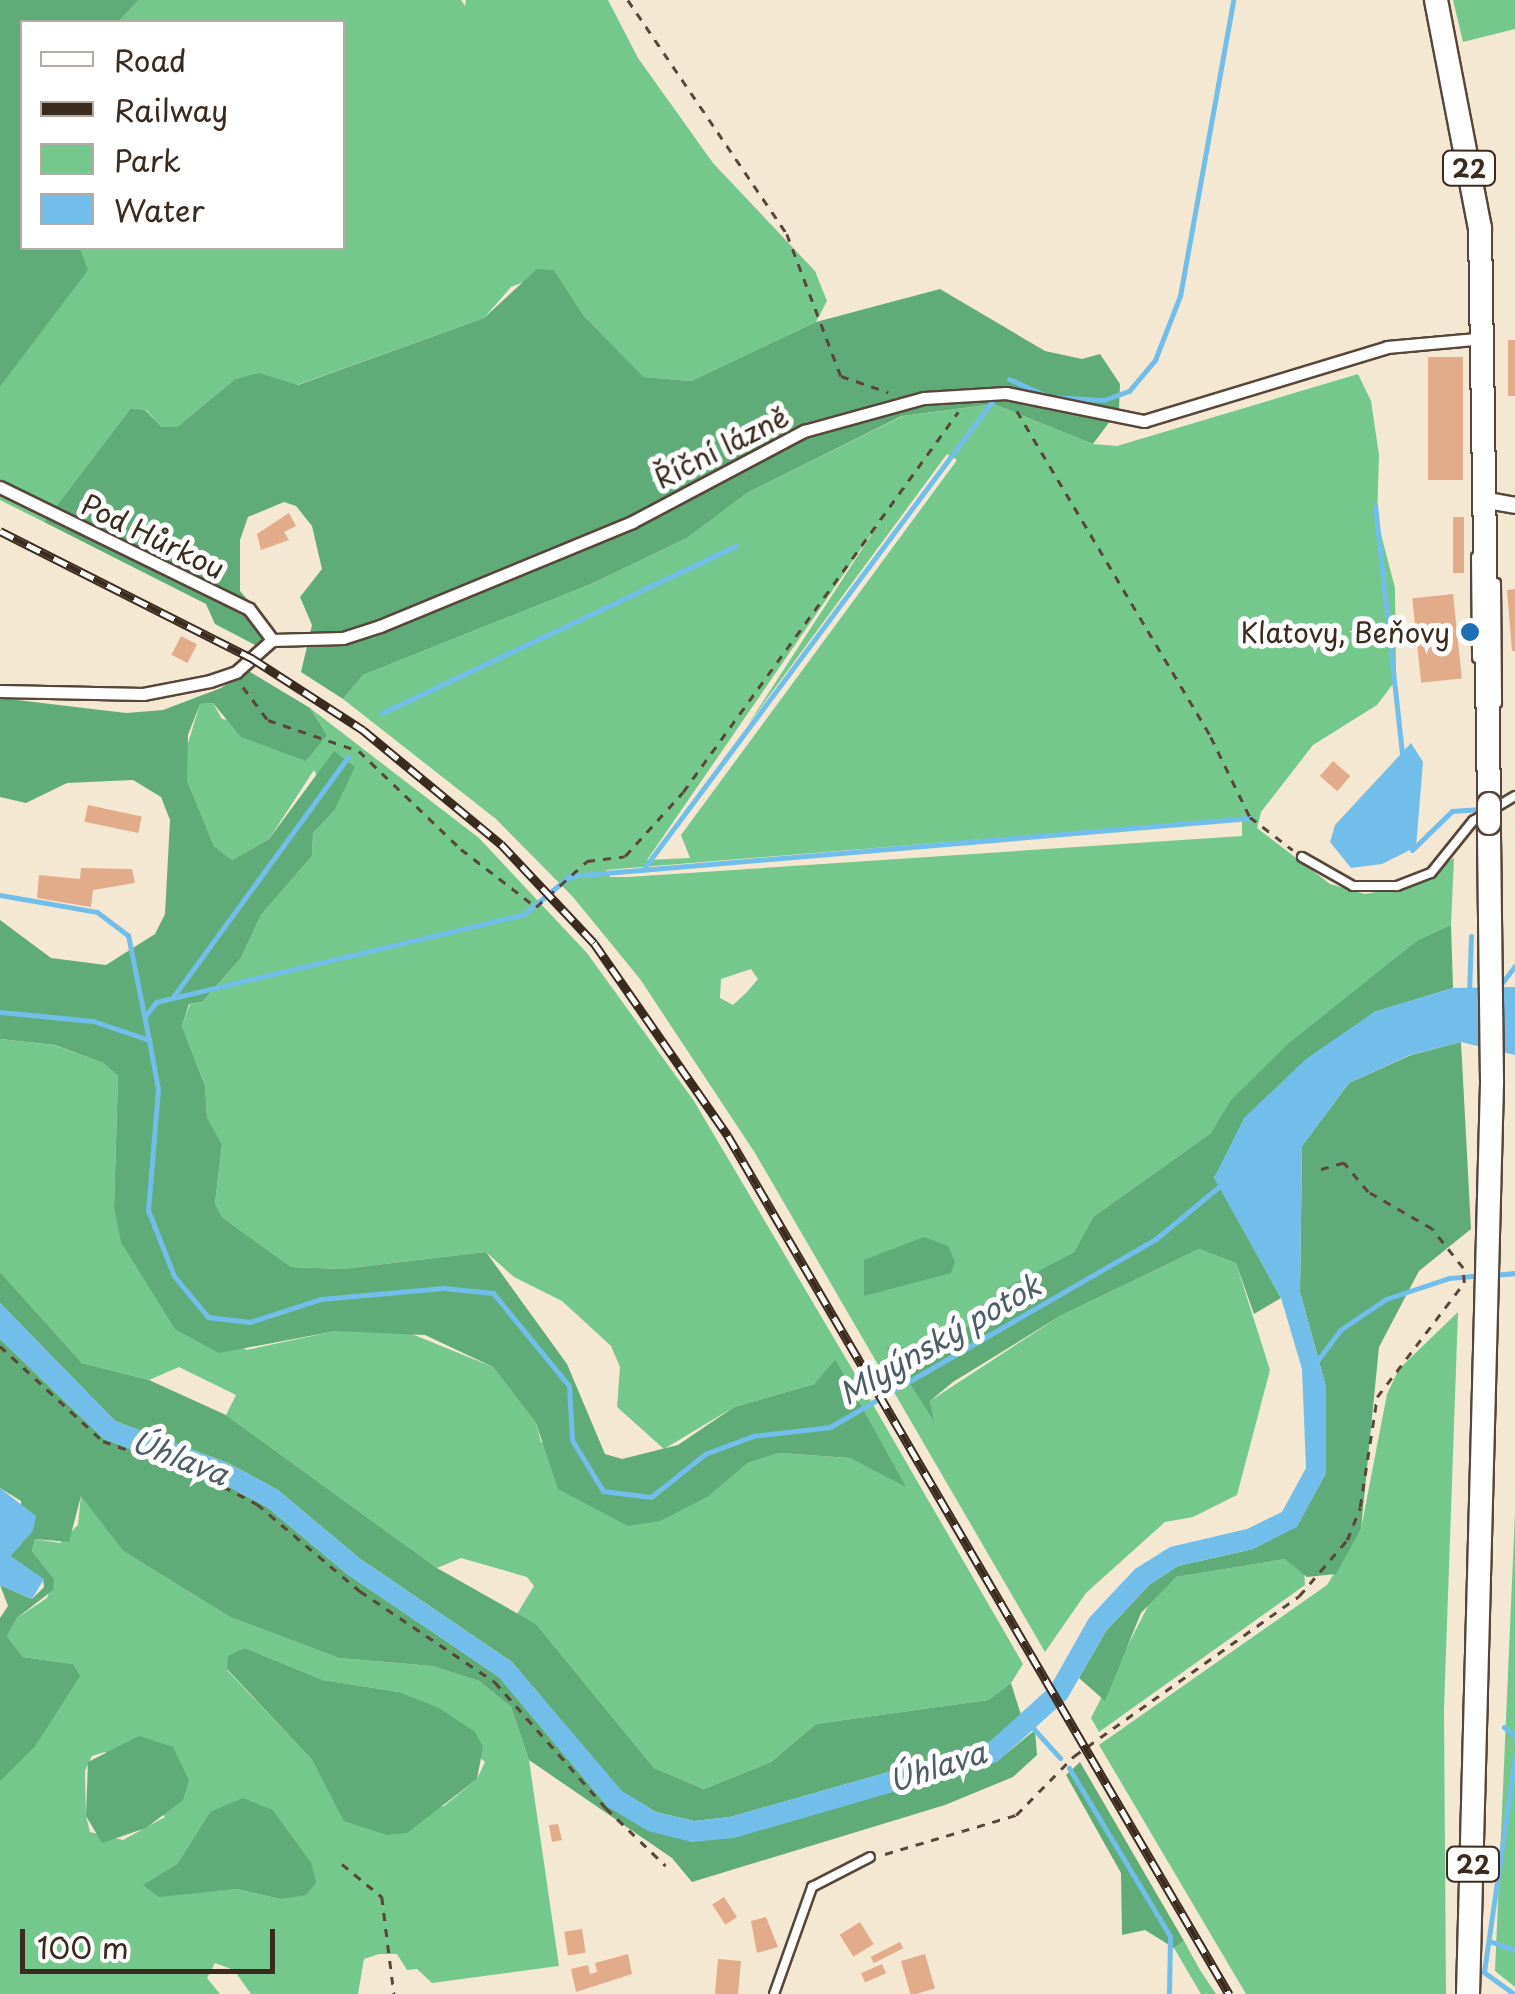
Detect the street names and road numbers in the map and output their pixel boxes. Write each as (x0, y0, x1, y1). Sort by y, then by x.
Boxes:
road number: 22 (1442, 148, 1496, 188)
street label: Říční lázně (648, 399, 794, 495)
street label: Pod Hůrkou (76, 487, 230, 585)
road number: 22 (1446, 1844, 1500, 1884)

